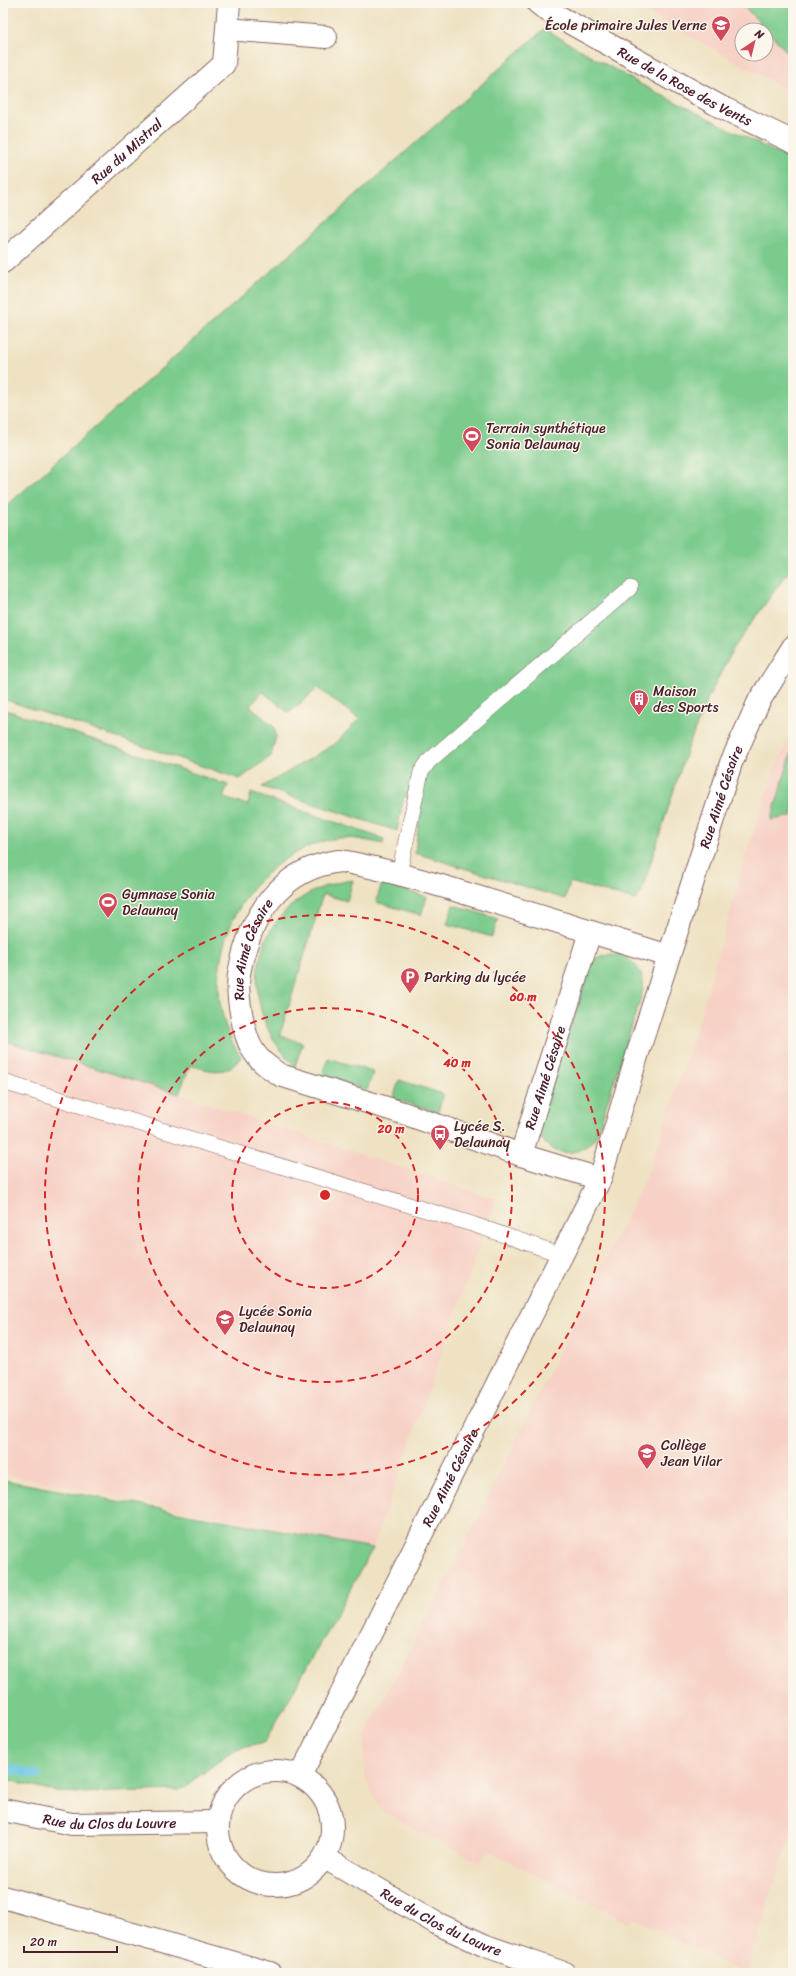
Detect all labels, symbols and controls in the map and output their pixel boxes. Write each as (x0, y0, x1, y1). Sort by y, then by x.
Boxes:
place label: École primaire Jules Verne (545, 13, 707, 38)
school or university icon: École primaire Jules Verne (710, 14, 732, 42)
north arrow (734, 22, 774, 62)
text: N (750, 24, 768, 44)
street label: Rue de la Rose des Vents (613, 40, 757, 134)
street label: Rue du Mistral (85, 112, 169, 191)
place label: Terrain synthétique Sonia Delaunay (486, 416, 606, 457)
sports icon: Terrain synthétique Sonia Delaunay (461, 425, 483, 453)
place label: Maison des Sports (653, 679, 719, 720)
building icon: Maison des Sports (628, 688, 650, 716)
street label: Rue Aimé Césaire (692, 741, 751, 852)
place label: Gymnase Sonia Delaunay (122, 882, 216, 923)
sports icon: Gymnase Sonia Delaunay (97, 891, 119, 919)
street label: Rue Aimé Césaire (226, 893, 280, 1001)
place label: Parking du lycée (424, 965, 526, 990)
parking icon: Parking du lycée (399, 966, 421, 994)
text: 60 m (509, 986, 537, 1008)
street label: Rue Aimé Césaire (518, 1023, 573, 1133)
text: 40 m (442, 1052, 471, 1074)
place label: Lycée S. Delaunay (454, 1114, 511, 1155)
text: 20 m (377, 1118, 405, 1140)
bus stop icon: Lycée S. Delaunay (429, 1123, 451, 1151)
centre of rings (318, 1188, 332, 1202)
place label: Lycée Sonia Delaunay (239, 1299, 312, 1340)
school or university icon: Lycée Sonia Delaunay (214, 1308, 236, 1336)
street label: Rue Aimé Césaire (415, 1424, 486, 1531)
place label: Collège Jean Vilar (660, 1433, 723, 1474)
school or university icon: Collège Jean Vilar (636, 1442, 658, 1470)
street label: Rue du Clos du Louvre (41, 1806, 177, 1837)
street label: Rue du Clos du Louvre (376, 1881, 505, 1964)
scale bar (24, 1928, 117, 1954)
text: 20 m (30, 1931, 57, 1953)

